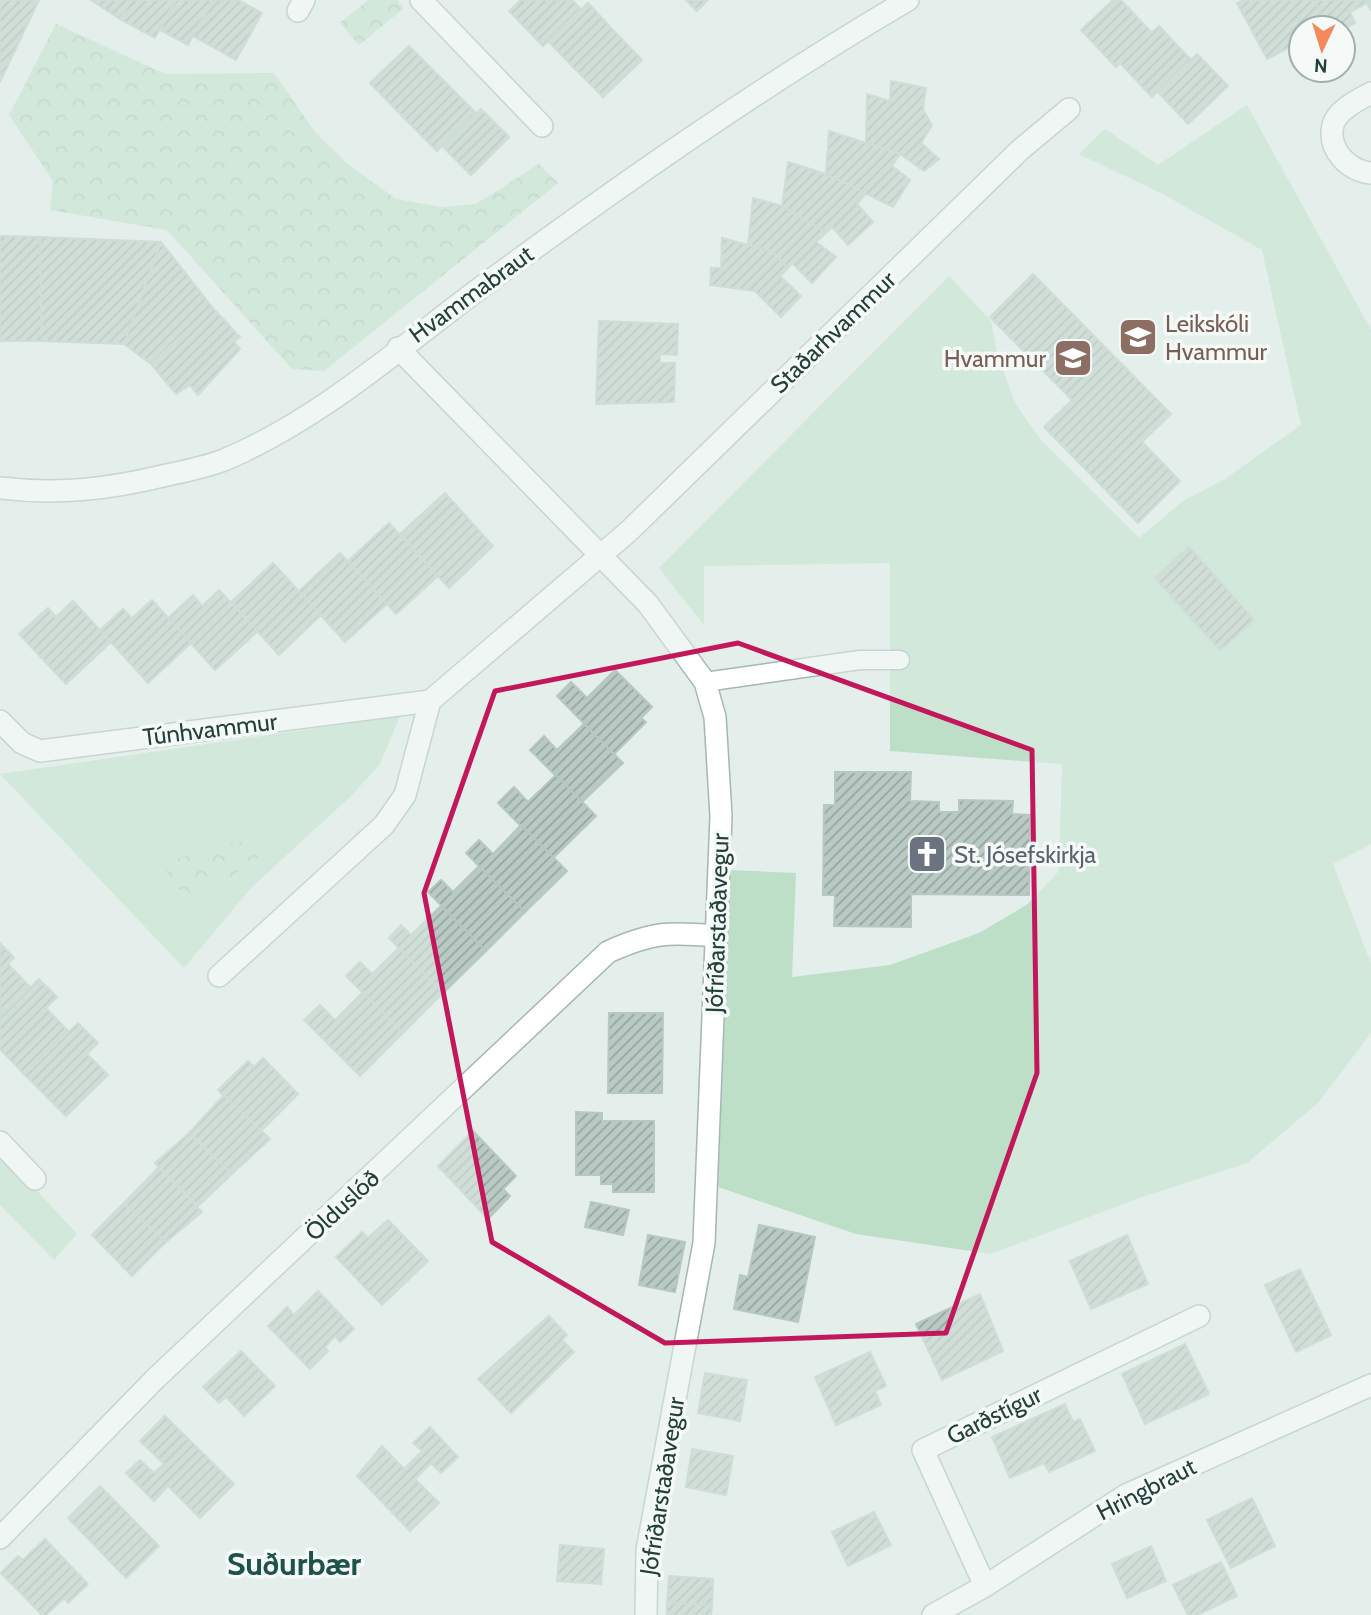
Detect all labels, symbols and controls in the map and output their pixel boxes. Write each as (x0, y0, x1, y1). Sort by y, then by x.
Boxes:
north arrow (1287, 14, 1357, 84)
text: N (1313, 54, 1328, 77)
street label: Hvammabraut (403, 239, 539, 349)
street label: Staðarhvammur (764, 265, 902, 399)
place label: Leikskóli Hvammur (1165, 309, 1268, 366)
school or university icon: Leikskóli Hvammur (1117, 316, 1159, 358)
school or university icon: Hvammur (1052, 337, 1094, 379)
place label: Hvammur (944, 344, 1046, 373)
street label: Túnhvammur (141, 706, 279, 752)
street label: Jófríðarstaðavegur (699, 832, 735, 1014)
church icon: St. Jósefskirkja (906, 833, 948, 875)
place label: St. Jósefskirkja (954, 840, 1096, 869)
street label: Ölduslóð (299, 1163, 385, 1247)
street label: Garðstígur (942, 1379, 1047, 1450)
street label: Jófríðarstaðavegur (633, 1394, 690, 1578)
street label: Hringbraut (1091, 1452, 1201, 1526)
district label: Suðurbær (227, 1544, 362, 1583)

